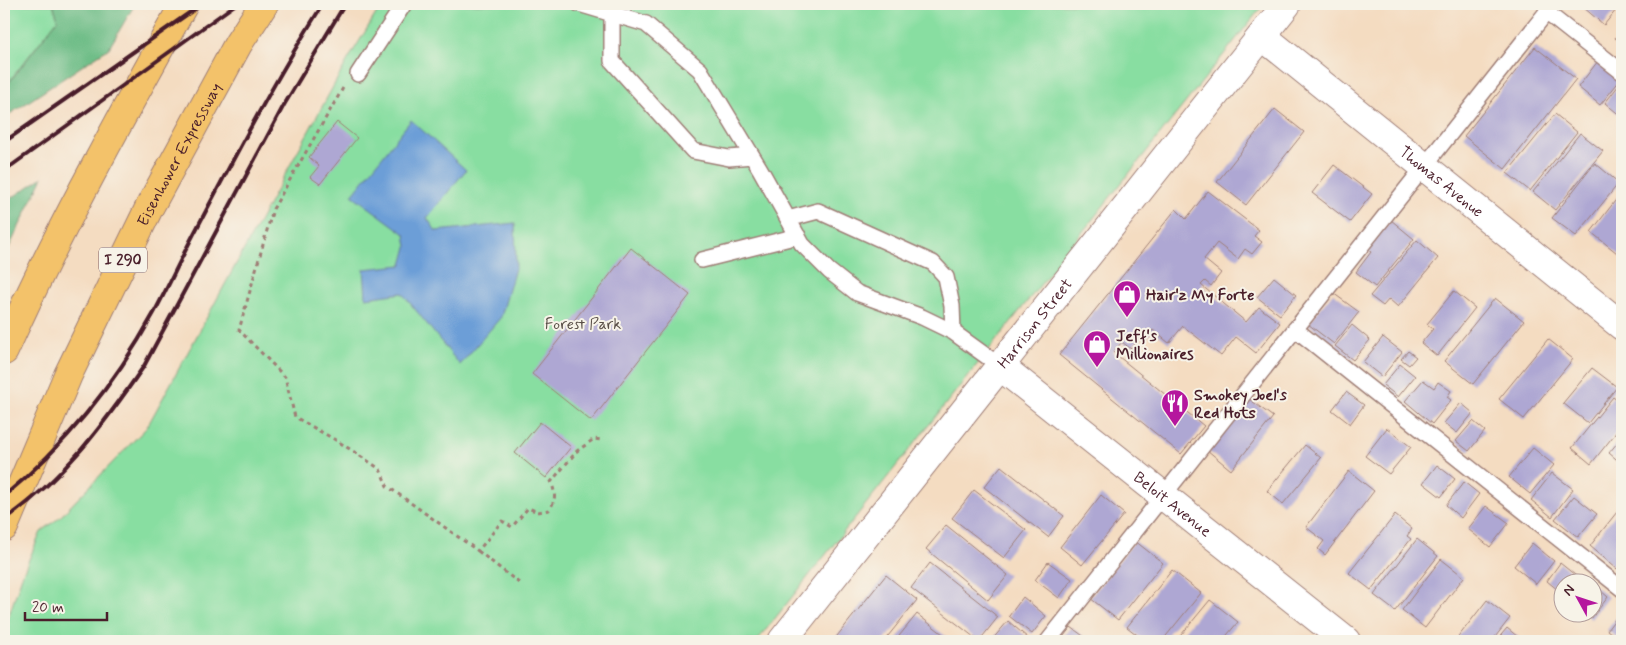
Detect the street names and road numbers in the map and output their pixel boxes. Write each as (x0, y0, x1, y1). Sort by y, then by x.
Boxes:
street label: Eisenhower Expressway (133, 79, 227, 230)
street label: Thomas Avenue (1394, 142, 1488, 222)
road number: I 290 (99, 248, 147, 272)
street label: Harrison Street (993, 274, 1078, 373)
street label: Beloit Avenue (1129, 467, 1216, 542)

